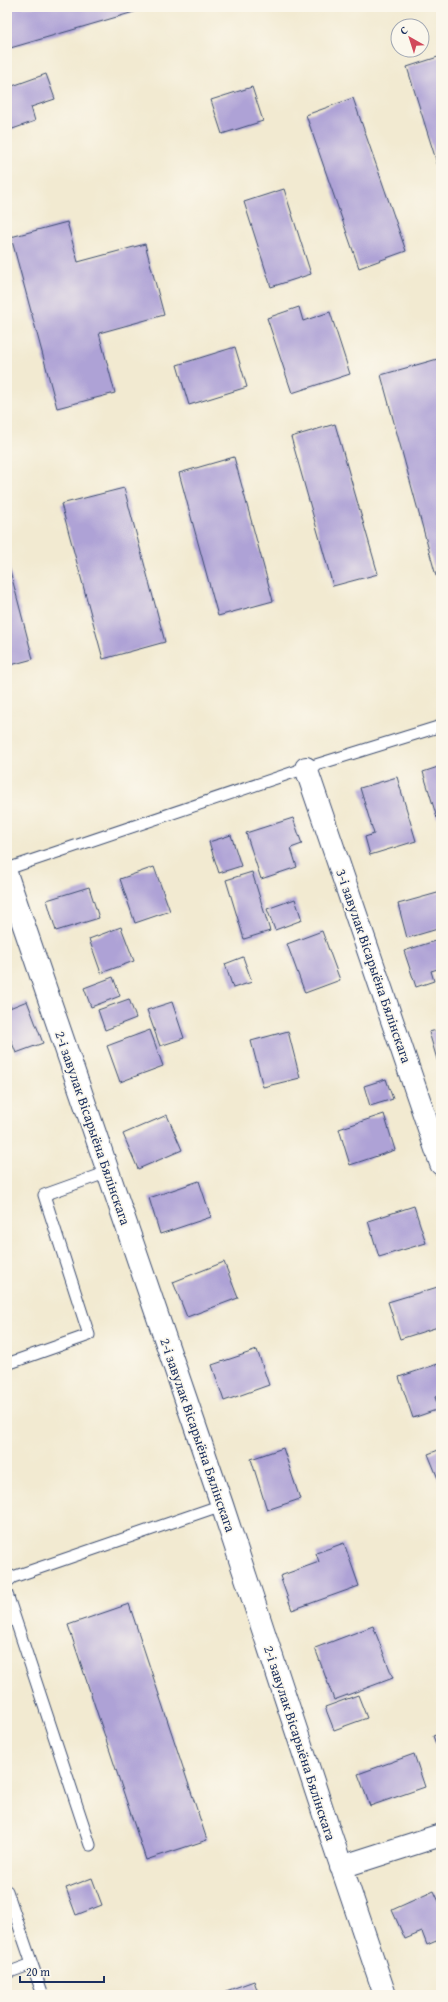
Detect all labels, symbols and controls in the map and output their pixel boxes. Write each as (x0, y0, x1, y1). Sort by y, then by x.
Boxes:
north arrow (390, 18, 430, 58)
text: С (396, 22, 411, 38)
street label: 3-і завулак Вісарыёна Бялінскага (331, 866, 417, 1066)
street label: 2-і завулак Вісарыёна Бялінскага (50, 1028, 136, 1228)
street label: 2-і завулак Вісарыёна Бялінскага (155, 1335, 241, 1535)
street label: 2-і завулак Вісарыёна Бялінскага (259, 1643, 341, 1843)
scale bar (20, 1958, 104, 1984)
text: 20 m (26, 1963, 50, 1980)

